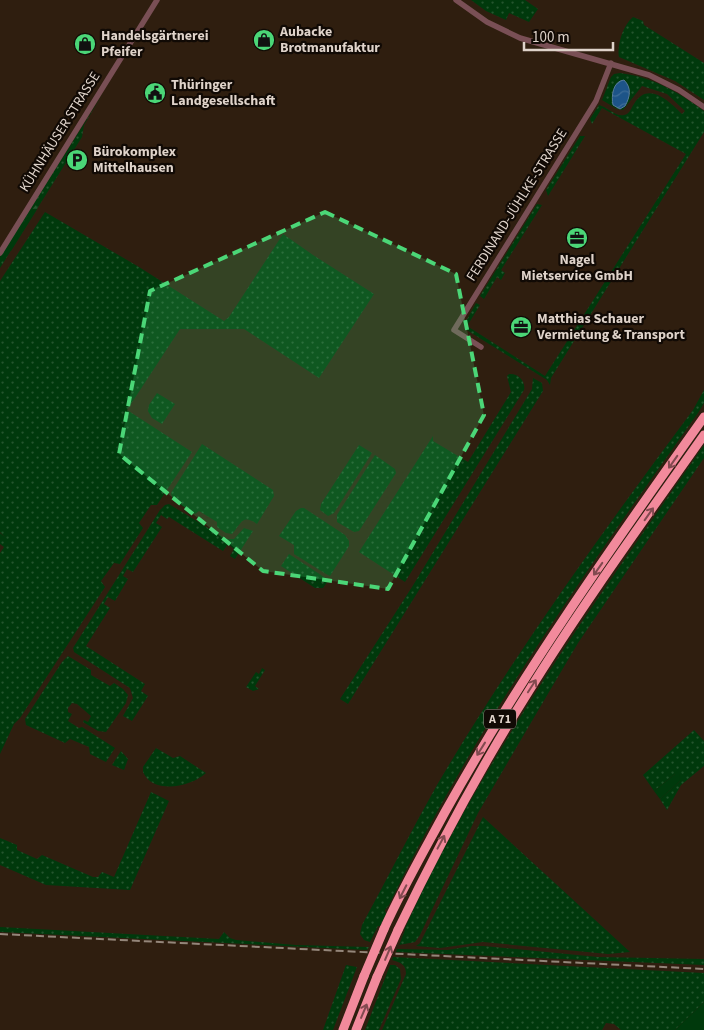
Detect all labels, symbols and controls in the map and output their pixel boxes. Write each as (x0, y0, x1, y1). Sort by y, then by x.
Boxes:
scale bar (524, 20, 613, 52)
place label: Aubacke Brotmanufaktur (279, 22, 380, 58)
place label: Handelsgärtnerei Pfeifer (101, 26, 209, 62)
text: 100 m (532, 27, 570, 48)
shop icon: Aubacke Brotmanufaktur (252, 28, 276, 52)
shop icon: Handelsgärtnerei Pfeifer (73, 32, 97, 56)
street label: KÜHNHÄUSER STRASSE (15, 68, 105, 196)
place label: Thüringer Landgesellschaft (171, 75, 276, 111)
public building icon: Thüringer Landgesellschaft (143, 81, 167, 105)
street label: FERDINAND-JÜHLKE-STRASSE (462, 125, 572, 285)
place label: Bürokomplex Mittelhausen (93, 142, 176, 178)
parking icon: Bürokomplex Mittelhausen (65, 148, 89, 172)
office icon: Nagel Mietservice GmbH (565, 226, 589, 250)
place label: Nagel Mietservice GmbH (521, 250, 633, 286)
place label: Matthias Schauer Vermietung & Transport (536, 309, 685, 345)
office icon: Matthias Schauer Vermietung & Transport (509, 315, 533, 339)
one-way arrow (668, 455, 678, 469)
one-way arrow (644, 507, 654, 521)
one-way arrow (593, 562, 603, 576)
one-way arrow (527, 680, 537, 694)
road number: A 71 (484, 710, 516, 729)
one-way arrow (476, 742, 486, 756)
one-way arrow (437, 835, 446, 850)
one-way arrow (398, 884, 407, 899)
one-way arrow (383, 946, 393, 961)
one-way arrow (359, 1004, 369, 1019)

